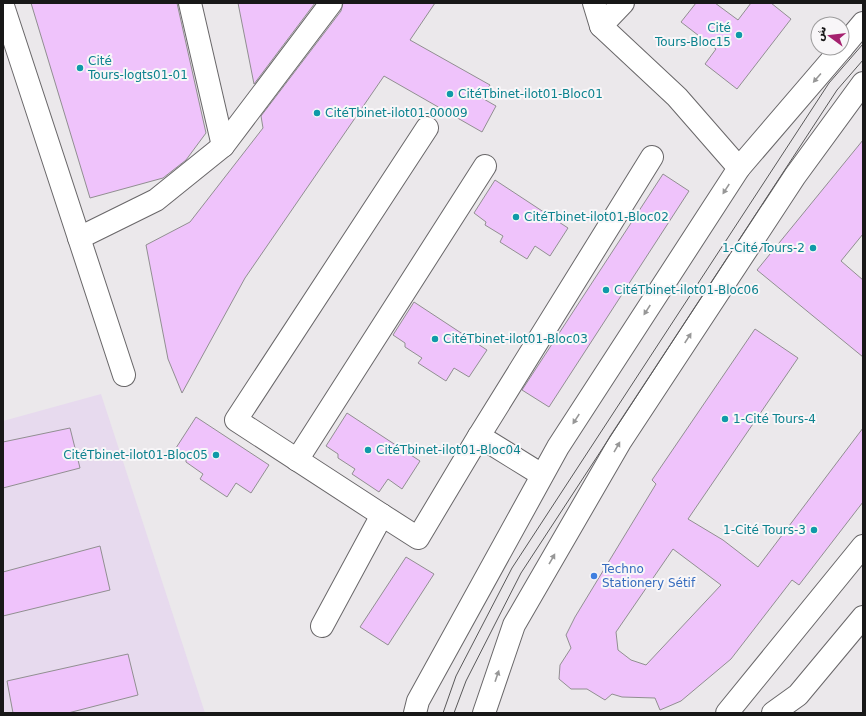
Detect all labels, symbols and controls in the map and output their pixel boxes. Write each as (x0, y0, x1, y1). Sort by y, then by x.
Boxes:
north arrow (810, 16, 850, 56)
place label: Cité Tours-Bloc15 (654, 21, 731, 49)
text: ش (813, 25, 829, 43)
marker: Cité Tours-Bloc15 (734, 30, 744, 40)
place label: Cité Tours-logts01-01 (87, 54, 188, 82)
marker: Cité Tours-logts01-01 (75, 63, 85, 73)
one-way arrow (812, 72, 821, 83)
place label: CitéTbinet-ilot01-Bloc01 (458, 87, 603, 101)
marker: CitéTbinet-ilot01-Bloc01 (445, 89, 455, 99)
place label: CitéTbinet-ilot01-00009 (325, 106, 468, 120)
marker: CitéTbinet-ilot01-00009 (312, 108, 322, 118)
one-way arrow (722, 183, 729, 195)
place label: CitéTbinet-ilot01-Bloc02 (524, 210, 669, 224)
marker: CitéTbinet-ilot01-Bloc02 (511, 212, 521, 222)
place label: 1-Cité Tours-2 (722, 241, 805, 255)
marker: 1-Cité Tours-2 (808, 243, 818, 253)
place label: CitéTbinet-ilot01-Bloc06 (614, 283, 759, 297)
marker: CitéTbinet-ilot01-Bloc06 (601, 285, 611, 295)
one-way arrow (643, 305, 651, 315)
place label: CitéTbinet-ilot01-Bloc03 (443, 332, 588, 346)
one-way arrow (684, 333, 692, 343)
marker: CitéTbinet-ilot01-Bloc03 (430, 334, 440, 344)
place label: 1-Cité Tours-4 (733, 412, 816, 426)
one-way arrow (572, 414, 580, 424)
marker: 1-Cité Tours-4 (720, 414, 730, 424)
one-way arrow (614, 441, 621, 453)
place label: CitéTbinet-ilot01-Bloc04 (376, 443, 521, 457)
marker: CitéTbinet-ilot01-Bloc04 (363, 445, 373, 455)
place label: CitéTbinet-ilot01-Bloc05 (63, 448, 208, 462)
marker: CitéTbinet-ilot01-Bloc05 (211, 450, 221, 460)
place label: 1-Cité Tours-3 (723, 523, 806, 537)
marker: 1-Cité Tours-3 (809, 525, 819, 535)
one-way arrow (549, 553, 556, 565)
place label: Techno Stationery Sétif (601, 562, 696, 590)
marker: Techno Stationery Sétif (589, 571, 599, 581)
one-way arrow (494, 670, 500, 682)

